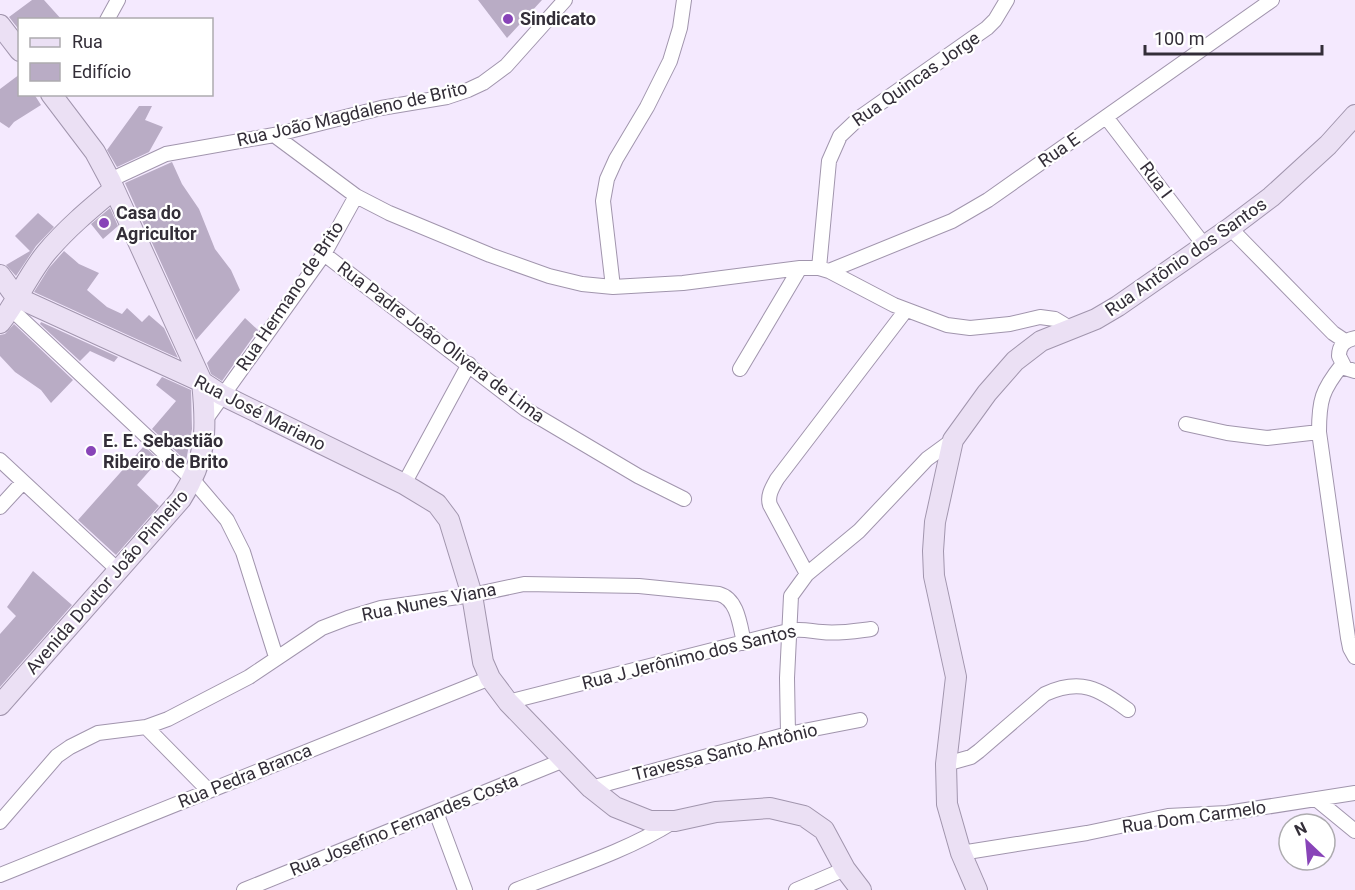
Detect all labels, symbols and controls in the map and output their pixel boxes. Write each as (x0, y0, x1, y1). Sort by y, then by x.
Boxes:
place label: Sindicato (520, 8, 596, 29)
marker: Sindicato (501, 12, 515, 26)
legend (18, 18, 213, 96)
scale bar (1145, 18, 1322, 56)
street label: Rua Quincas Jorge (848, 27, 983, 130)
text: 100 m (1154, 28, 1205, 49)
text: Rua (72, 31, 103, 52)
text: Edifício (72, 61, 131, 82)
street label: Rua João Magdaleno de Brito (235, 77, 469, 150)
street label: Rua E (1034, 128, 1083, 171)
street label: Rua I (1136, 157, 1177, 202)
street label: Rua Antônio dos Santos (1101, 193, 1270, 320)
place label: Casa do Agricultor (116, 202, 197, 244)
marker: Casa do Agricultor (97, 216, 111, 230)
street label: Rua Hermano de Brito (232, 217, 347, 374)
street label: Rua Padre João Olivera de Lima (333, 257, 549, 426)
street label: Rua José Mariano (191, 370, 329, 455)
place label: E. E. Sebastião Ribeiro de Brito (103, 430, 228, 472)
marker: E. E. Sebastião Ribeiro de Brito (84, 444, 98, 458)
street label: Avenida Doutor João Pinheiro (21, 485, 192, 678)
street label: Rua Nunes Viana (360, 578, 498, 625)
street label: Rua J Jerônimo dos Santos (580, 620, 798, 693)
street label: Travessa Santo Antônio (630, 718, 819, 785)
street label: Rua Pedra Branca (175, 739, 315, 812)
street label: Rua Josefino Fernandes Costa (287, 769, 521, 880)
street label: Rua Dom Carmelo (1121, 796, 1267, 837)
north arrow (1277, 812, 1337, 872)
text: N (1291, 818, 1310, 840)

